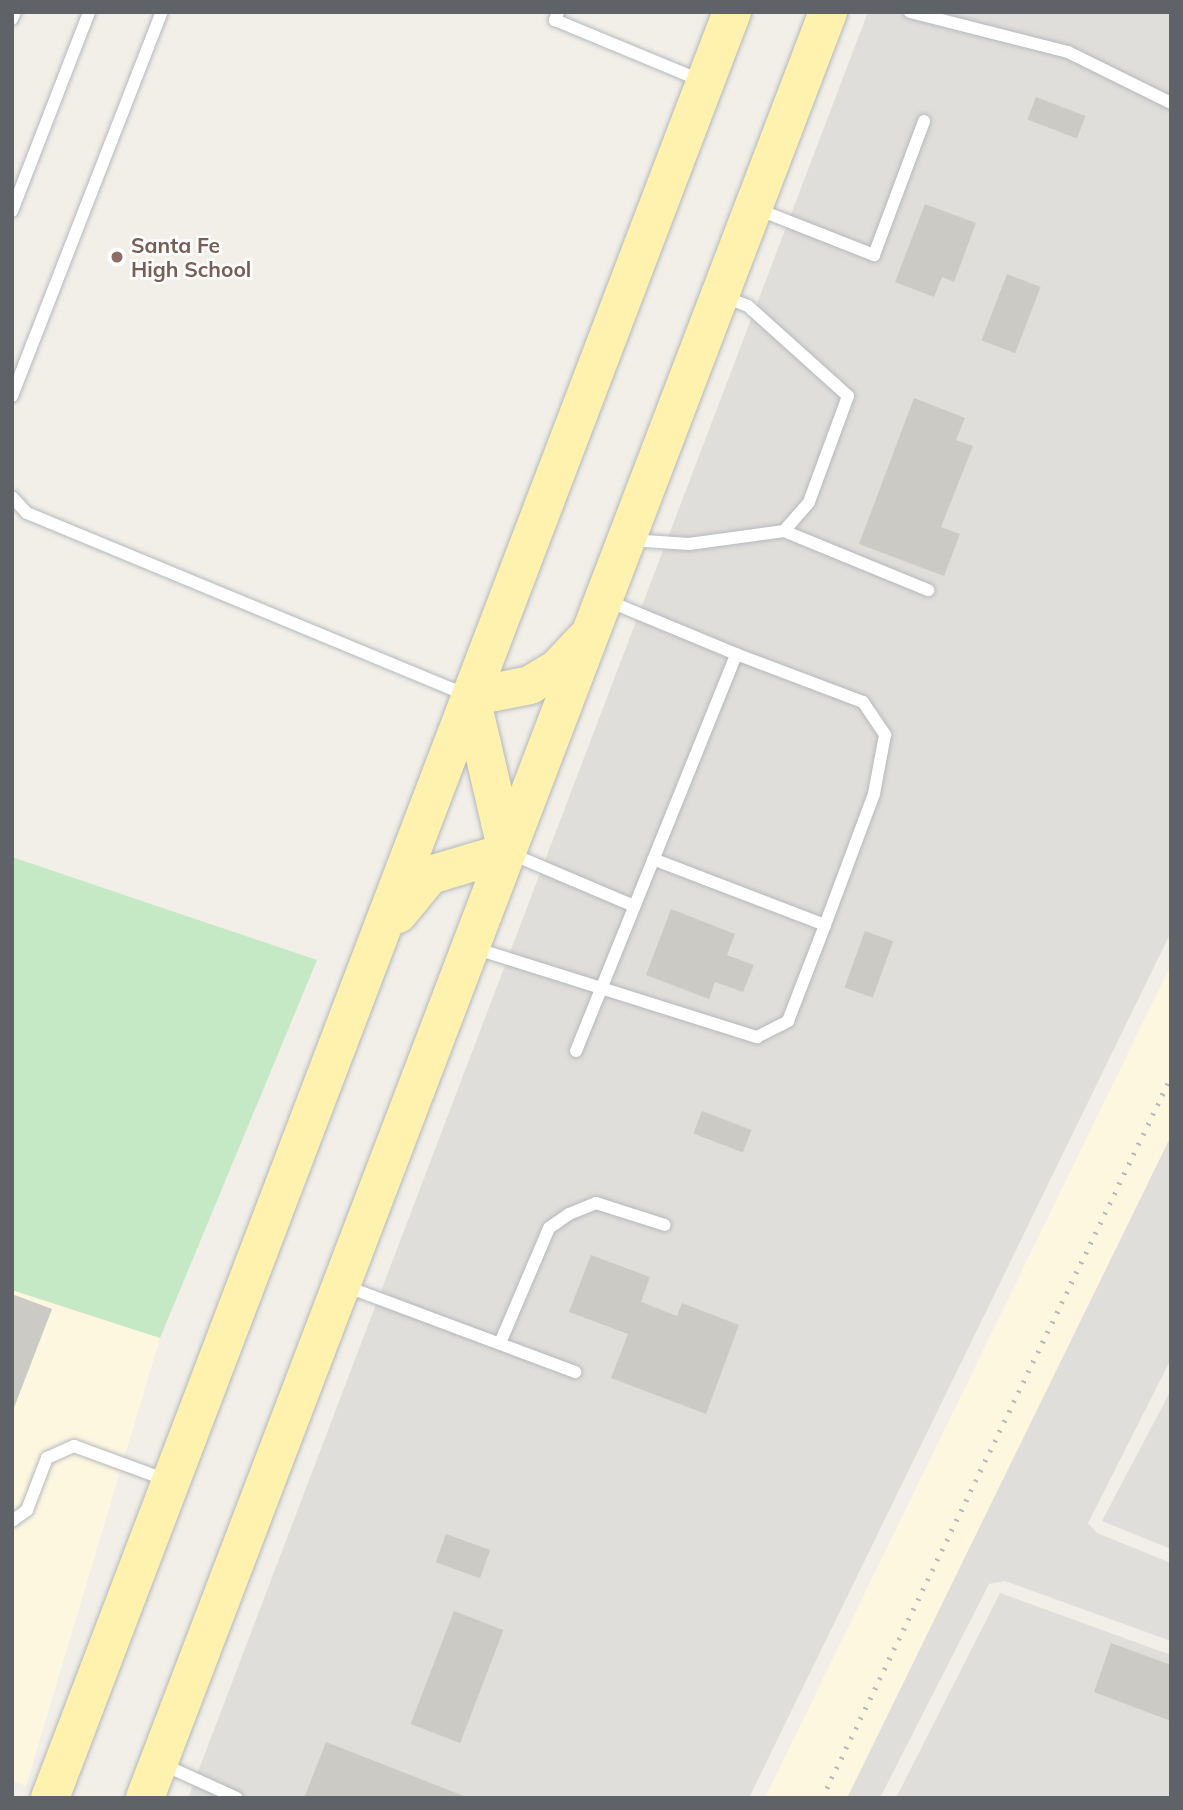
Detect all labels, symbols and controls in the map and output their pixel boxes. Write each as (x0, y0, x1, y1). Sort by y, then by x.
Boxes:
place label: Santa Fe High School (131, 232, 251, 282)
marker: Santa Fe High School (109, 249, 125, 265)

